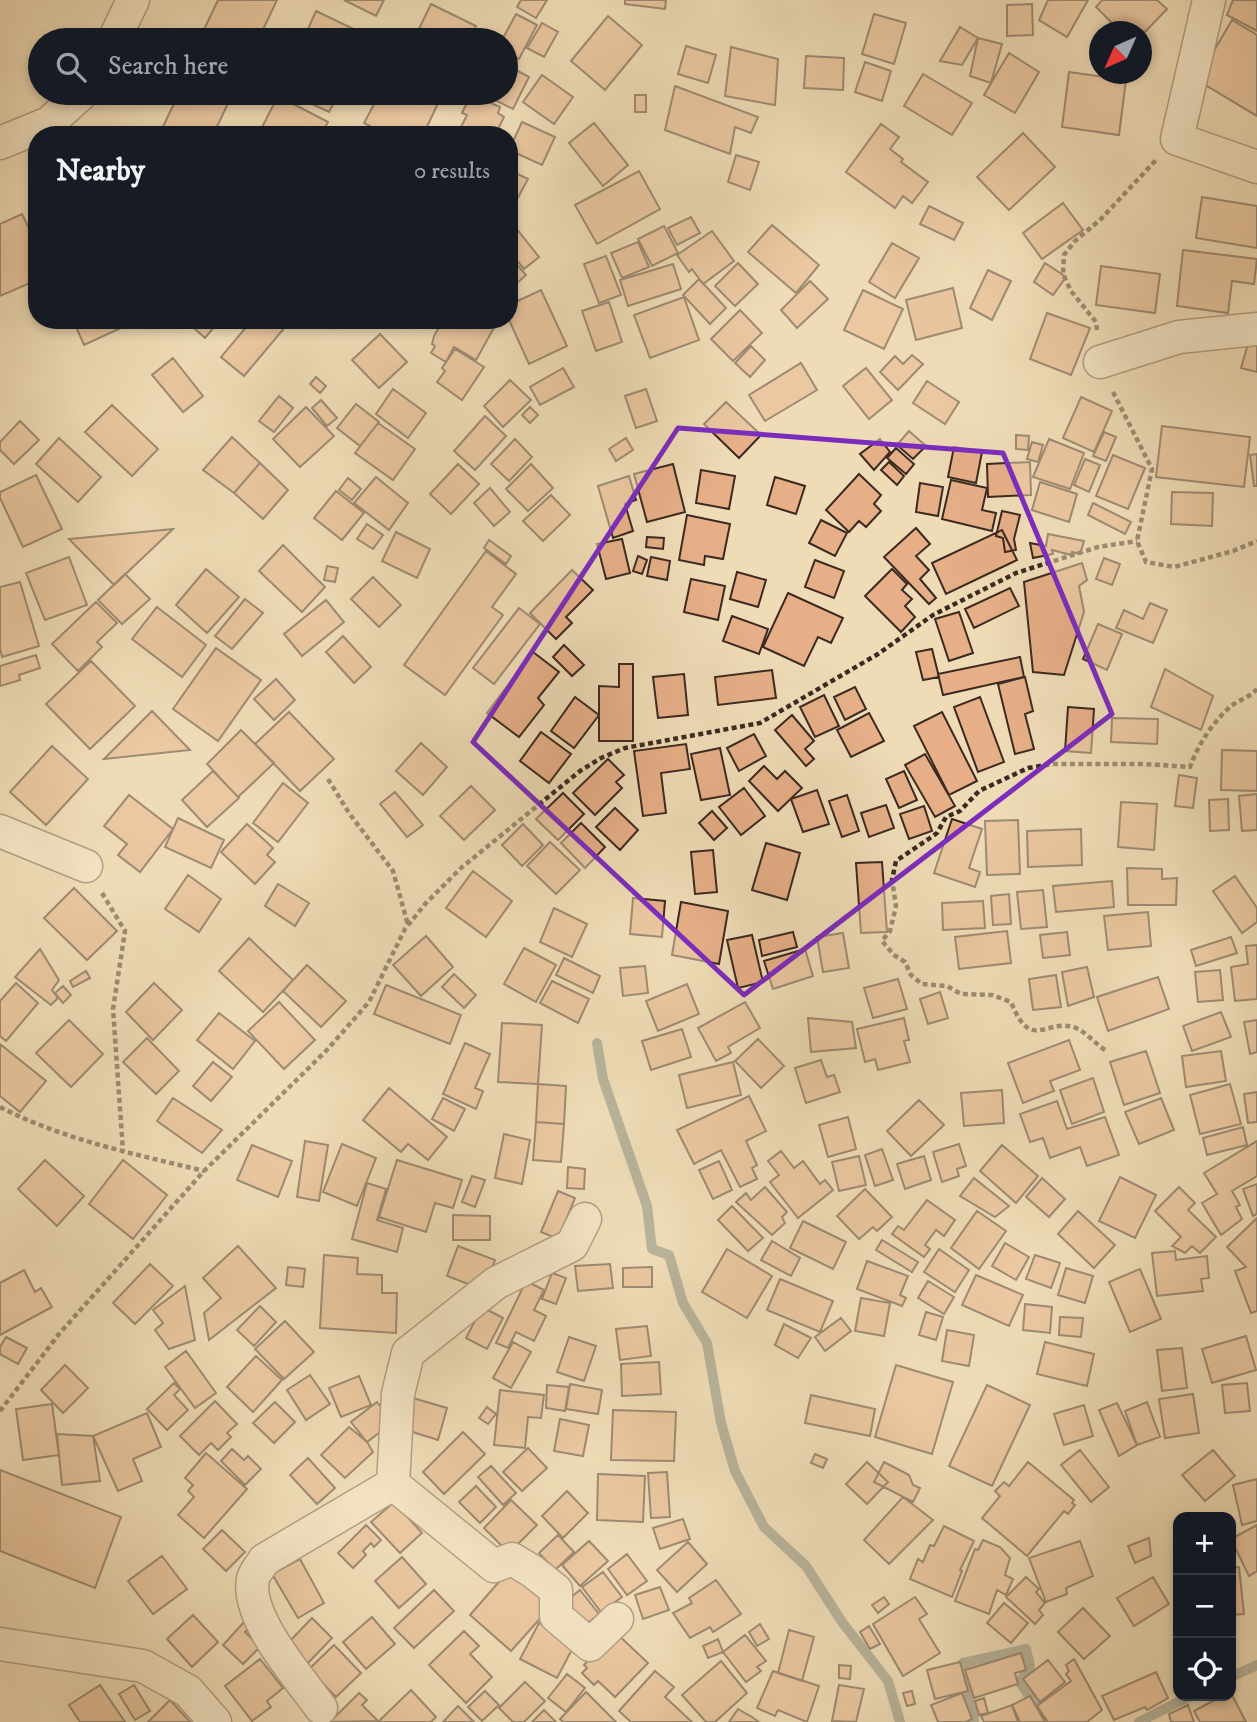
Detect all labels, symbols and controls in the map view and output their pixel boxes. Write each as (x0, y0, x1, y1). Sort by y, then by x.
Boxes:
north arrow (1089, 21, 1152, 84)
search box (28, 28, 518, 105)
icon: search (52, 48, 90, 86)
text: Search here (108, 50, 228, 83)
text: Nearby (56, 153, 145, 190)
text: 0 results (414, 157, 490, 186)
map controls (1173, 1512, 1236, 1701)
button: + (1173, 1512, 1236, 1575)
button: − (1173, 1575, 1236, 1638)
button: locate (1173, 1638, 1236, 1701)

